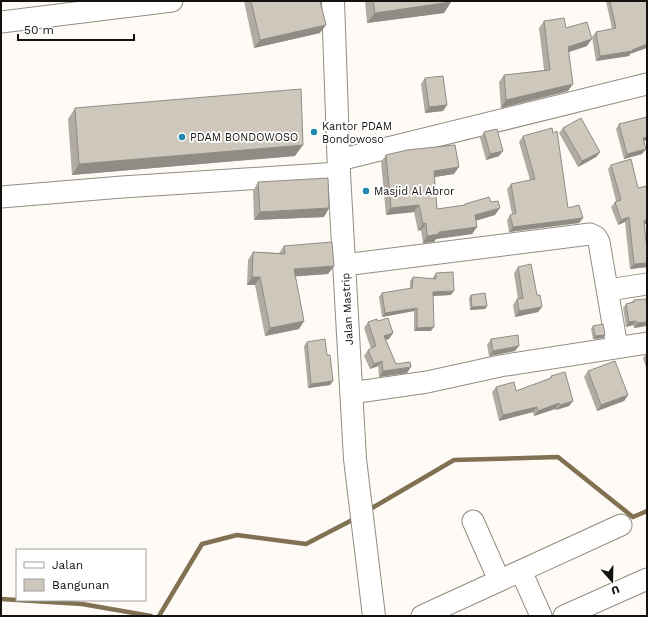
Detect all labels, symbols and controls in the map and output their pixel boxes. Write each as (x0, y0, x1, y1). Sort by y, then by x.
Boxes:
scale bar (18, 16, 134, 42)
text: 50 m (24, 23, 54, 37)
place label: Kantor PDAM Bondowoso (322, 120, 392, 146)
marker: Kantor PDAM Bondowoso (309, 127, 319, 137)
place label: PDAM BONDOWOSO (190, 131, 298, 144)
marker: PDAM BONDOWOSO (177, 132, 187, 142)
place label: Masjid Al Abror (374, 185, 455, 198)
marker: Masjid Al Abror (361, 186, 371, 196)
street label: Jalan Mastrip (339, 272, 356, 346)
legend (16, 549, 146, 601)
text: Jalan (52, 558, 83, 572)
north arrow (592, 561, 632, 601)
text: Bangunan (52, 578, 110, 592)
text: U (609, 582, 621, 597)

